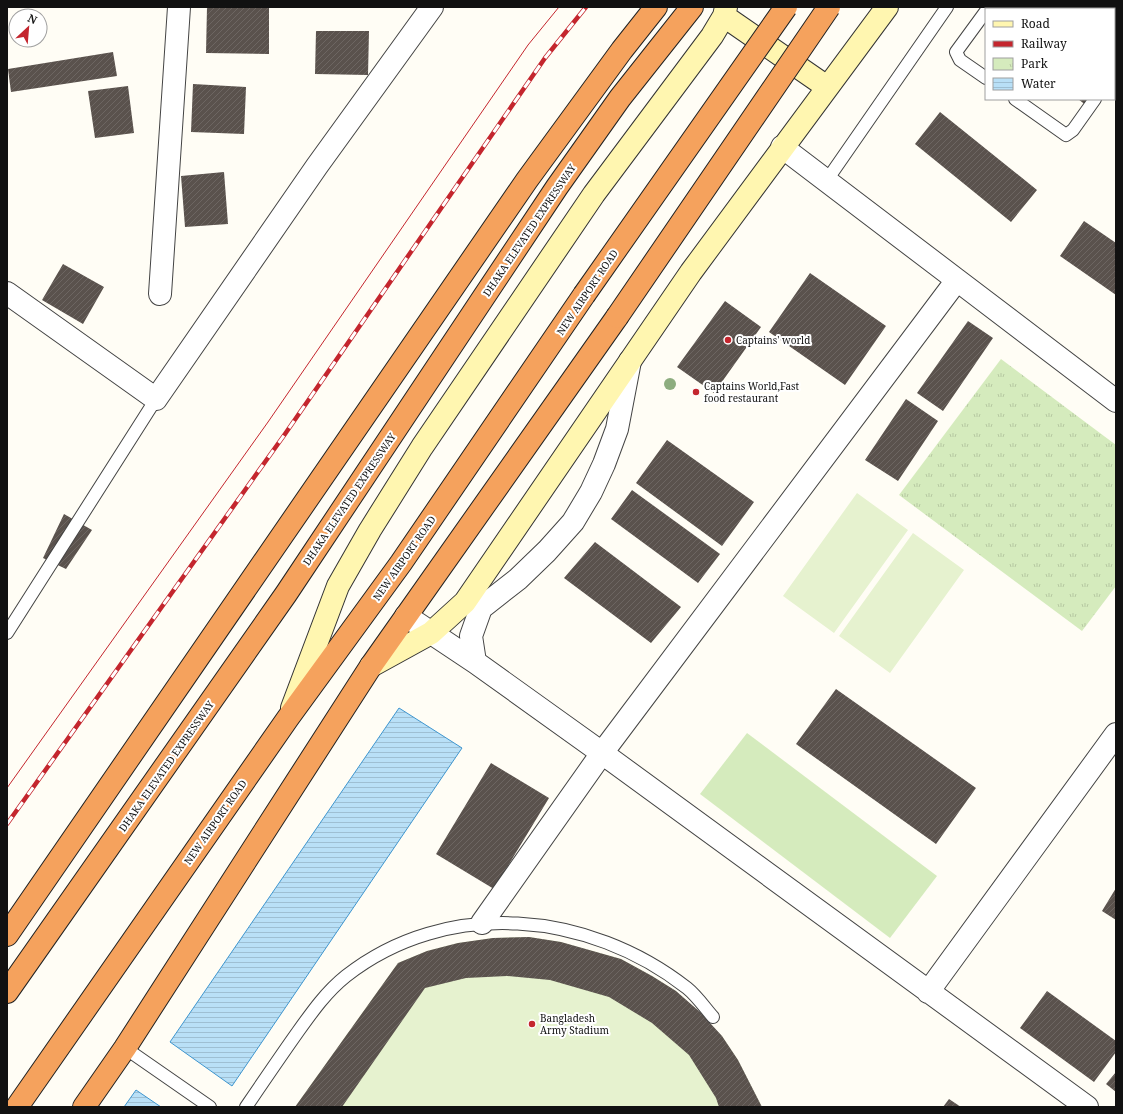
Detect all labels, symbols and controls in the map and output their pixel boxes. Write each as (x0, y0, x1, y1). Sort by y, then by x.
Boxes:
north arrow (8, 8, 48, 48)
legend (985, 8, 1115, 100)
text: N (25, 10, 40, 27)
text: Road (1021, 15, 1051, 32)
text: Railway (1021, 35, 1067, 52)
text: Park (1021, 55, 1049, 72)
text: Water (1021, 75, 1056, 92)
street label: DHAKA ELEVATED EXPRESSWAY (479, 160, 579, 299)
street label: NEW AIRPORT ROAD (553, 246, 621, 338)
place label: Captains' world (736, 333, 810, 347)
marker: Captains' world (723, 335, 733, 345)
place label: Captains World,Fast food restaurant (704, 379, 800, 405)
marker: Captains World,Fast food restaurant (691, 387, 701, 397)
street label: DHAKA ELEVATED EXPRESSWAY (299, 429, 399, 568)
street label: NEW AIRPORT ROAD (369, 513, 439, 603)
street label: DHAKA ELEVATED EXPRESSWAY (115, 697, 217, 834)
street label: NEW AIRPORT ROAD (180, 777, 250, 867)
place label: Bangladesh Army Stadium (540, 1011, 610, 1037)
marker: Bangladesh Army Stadium (527, 1019, 537, 1029)

